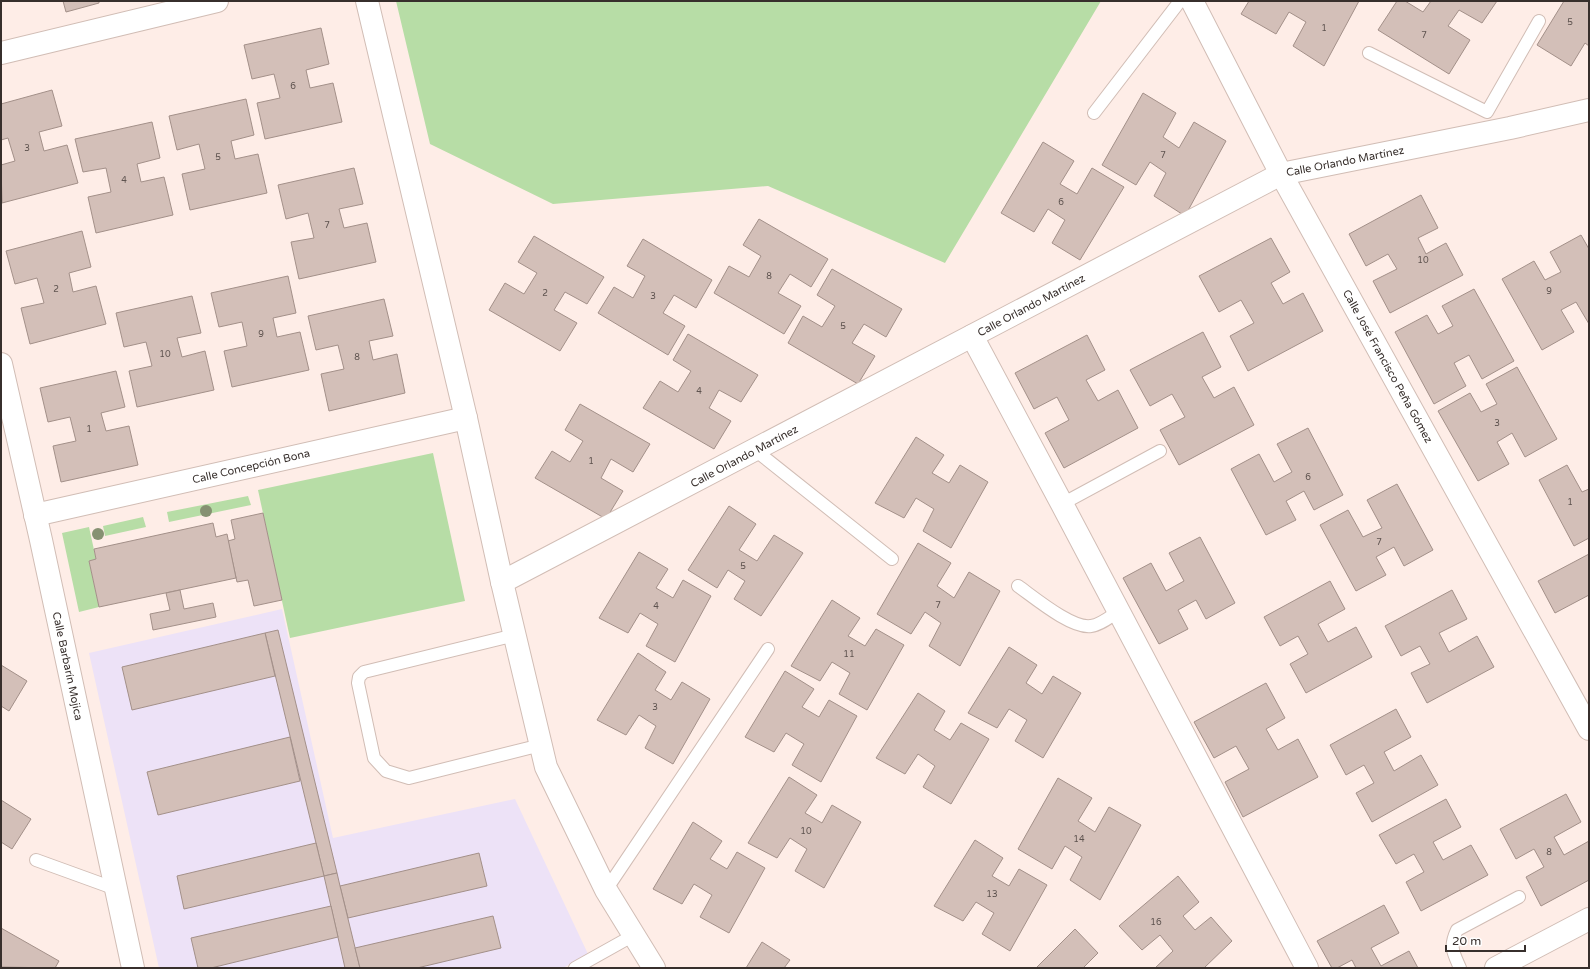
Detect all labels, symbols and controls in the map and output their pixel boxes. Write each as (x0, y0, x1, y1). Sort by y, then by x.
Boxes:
house number: 5 (1567, 17, 1573, 28)
house number: 1 (1321, 23, 1327, 34)
house number: 7 (1421, 30, 1427, 41)
house number: 6 (290, 81, 296, 92)
house number: 3 (24, 143, 30, 154)
street label: Calle Orlando Martínez (1285, 144, 1406, 179)
house number: 7 (1160, 150, 1166, 161)
house number: 5 (215, 152, 221, 163)
house number: 4 (121, 175, 127, 186)
house number: 6 (1058, 197, 1064, 208)
house number: 7 (324, 220, 330, 231)
house number: 10 (1417, 255, 1429, 266)
house number: 8 (766, 271, 772, 282)
street label: Calle Orlando Martínez (975, 271, 1088, 339)
house number: 2 (53, 284, 59, 295)
house number: 9 (1546, 286, 1552, 297)
street label: Calle José Francisco Peña Gómez (1340, 287, 1436, 446)
house number: 2 (542, 288, 548, 299)
house number: 3 (650, 291, 656, 302)
house number: 5 (840, 321, 846, 332)
house number: 9 (258, 329, 264, 340)
house number: 10 (159, 349, 171, 360)
house number: 8 (354, 352, 360, 363)
house number: 4 (696, 386, 702, 397)
house number: 3 (1494, 418, 1500, 429)
street label: Calle Orlando Martínez (688, 422, 801, 490)
house number: 1 (86, 424, 92, 435)
street label: Calle Concepción Bona (191, 447, 311, 486)
house number: 1 (588, 456, 594, 467)
house number: 6 (1305, 472, 1311, 483)
house number: 1 (1567, 497, 1573, 508)
house number: 7 (1376, 537, 1382, 548)
house number: 5 (740, 561, 746, 572)
house number: 7 (935, 600, 941, 611)
house number: 4 (653, 601, 659, 612)
street label: Calle Barbarín Mojica (50, 611, 85, 722)
house number: 11 (843, 649, 855, 660)
house number: 3 (652, 702, 658, 713)
house number: 10 (800, 826, 812, 837)
house number: 14 (1073, 834, 1085, 845)
house number: 8 (1546, 847, 1552, 858)
house number: 13 (986, 889, 998, 900)
house number: 16 (1150, 917, 1162, 928)
scale bar (1446, 927, 1525, 953)
text: 20 m (1452, 934, 1481, 948)

